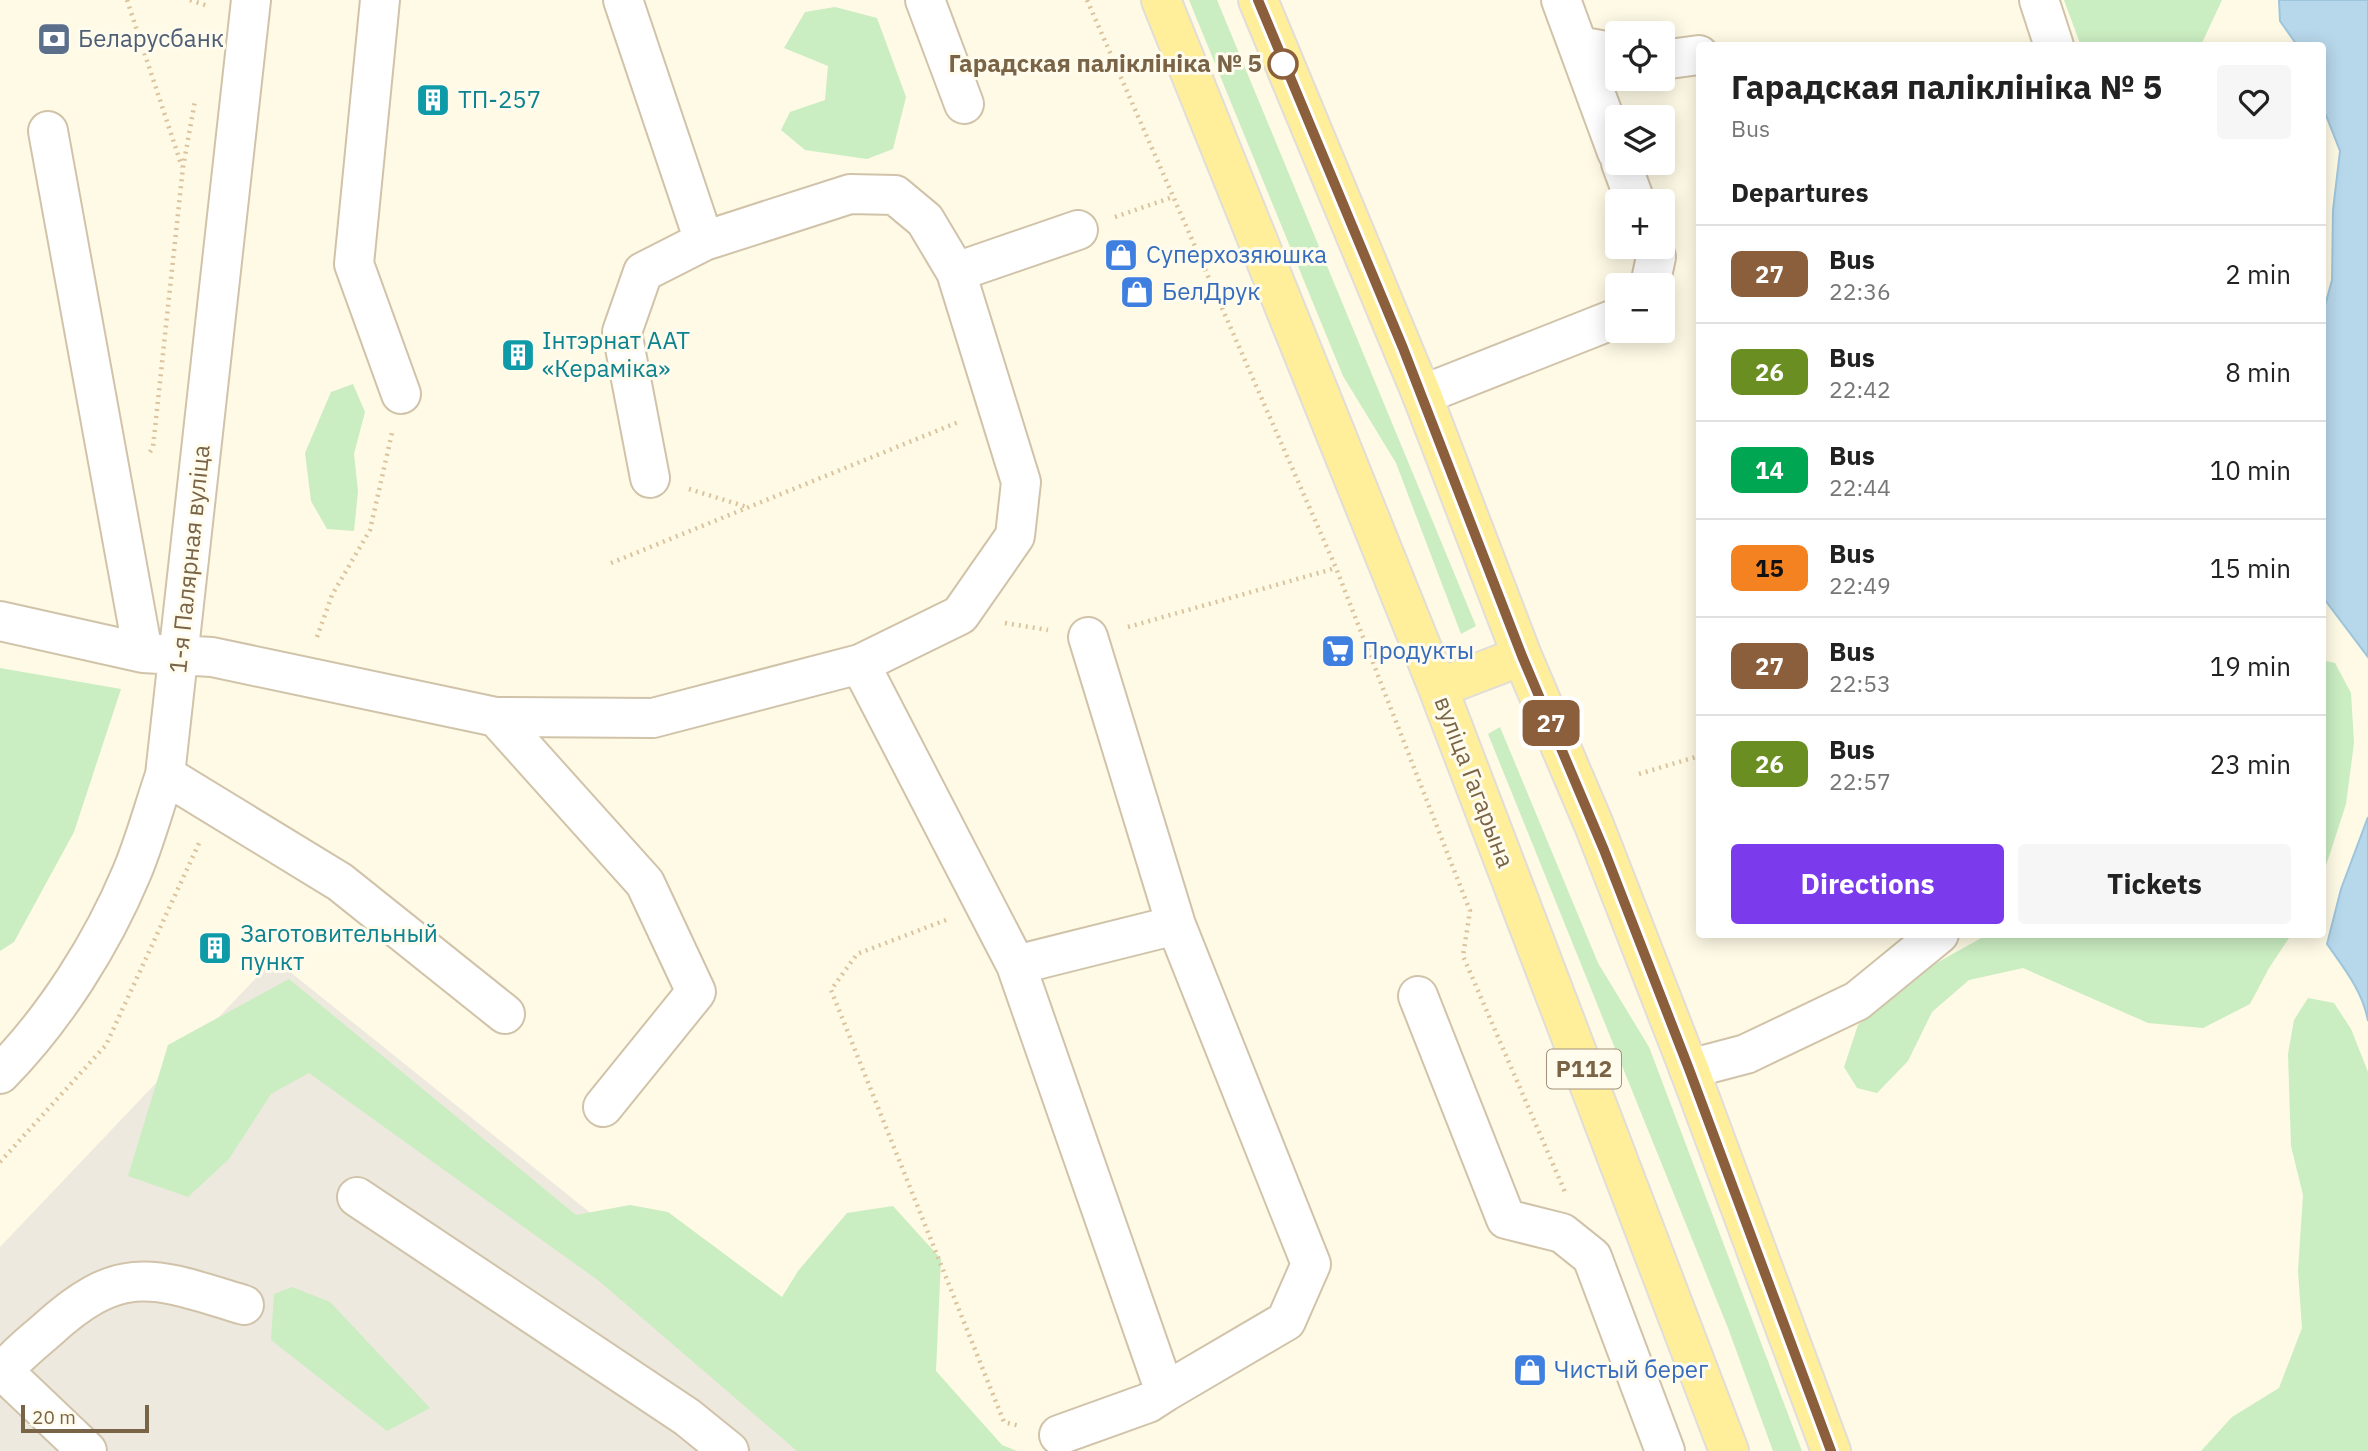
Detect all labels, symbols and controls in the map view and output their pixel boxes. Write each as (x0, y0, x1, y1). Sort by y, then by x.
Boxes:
bank icon: Беларусбанк (35, 20, 73, 58)
map controls (1605, 21, 1675, 343)
button: locate (1605, 21, 1675, 91)
place label: Беларусбанк (78, 22, 224, 54)
place label: Гарадская паліклініка № 5 (948, 47, 1262, 79)
marker: Гарадская паліклініка № 5 (1268, 49, 1298, 79)
text: Гарадская паліклініка № 5 (1731, 65, 2162, 108)
button: heart (2217, 65, 2291, 139)
building icon: ТП-257 (414, 81, 452, 119)
place label: ТП-257 (458, 83, 541, 115)
button: layers (1605, 105, 1675, 175)
text: Bus (1731, 113, 1770, 143)
text: Departures (1731, 175, 1869, 209)
button: + (1605, 189, 1675, 259)
shop icon: Суперхозяюшка (1102, 236, 1140, 274)
place label: Суперхозяюшка (1146, 238, 1327, 270)
text: Bus (1829, 242, 1875, 276)
text: 2 min (2225, 257, 2291, 291)
text: 27 (1755, 258, 1784, 290)
shop icon: БелДрук (1118, 273, 1156, 311)
button: − (1605, 273, 1675, 343)
place label: БелДрук (1162, 275, 1260, 307)
text: 22:36 (1829, 276, 1891, 306)
place label: Інтэрнат ААТ «Кераміка» (542, 324, 690, 384)
building icon: Інтэрнат ААТ «Кераміка» (499, 336, 537, 374)
text: Bus (1829, 340, 1875, 374)
text: 8 min (2225, 355, 2291, 389)
text: 26 (1755, 356, 1784, 388)
text: 22:42 (1829, 374, 1891, 404)
text: Bus (1829, 438, 1875, 472)
street label: 1-я Палярная вуліца (161, 443, 217, 675)
text: 10 min (2210, 453, 2291, 487)
text: 14 (1755, 454, 1784, 486)
text: 22:44 (1829, 472, 1891, 502)
text: Bus (1829, 536, 1875, 570)
text: 15 min (2210, 551, 2291, 585)
text: 15 (1755, 552, 1784, 584)
text: 22:49 (1829, 570, 1891, 600)
supermarket icon: Продукты (1319, 632, 1357, 670)
place label: Продукты (1362, 634, 1474, 666)
text: Bus (1829, 634, 1875, 668)
text: 19 min (2210, 649, 2291, 683)
text: 27 (1755, 650, 1784, 682)
text: 22:53 (1829, 668, 1891, 698)
street label: вуліца Гагарына (1428, 691, 1522, 872)
line badge: 27 (1520, 700, 1582, 746)
text: 27 (1537, 707, 1565, 739)
text: Bus (1829, 732, 1875, 766)
text: 23 min (2210, 747, 2291, 781)
text: 26 (1755, 748, 1784, 780)
text: 22:57 (1829, 766, 1891, 796)
button: Directions (1731, 844, 2004, 924)
button: Tickets (2018, 844, 2291, 924)
place label: Заготовительный пункт (240, 917, 438, 977)
building icon: Заготовительный пункт (196, 929, 234, 967)
road number: Р112 (1547, 1050, 1621, 1088)
shop icon: Чистый берег (1511, 1351, 1549, 1389)
place label: Чистый берег (1554, 1353, 1709, 1385)
scale bar (21, 1402, 149, 1434)
text: 20 m (32, 1405, 76, 1429)

